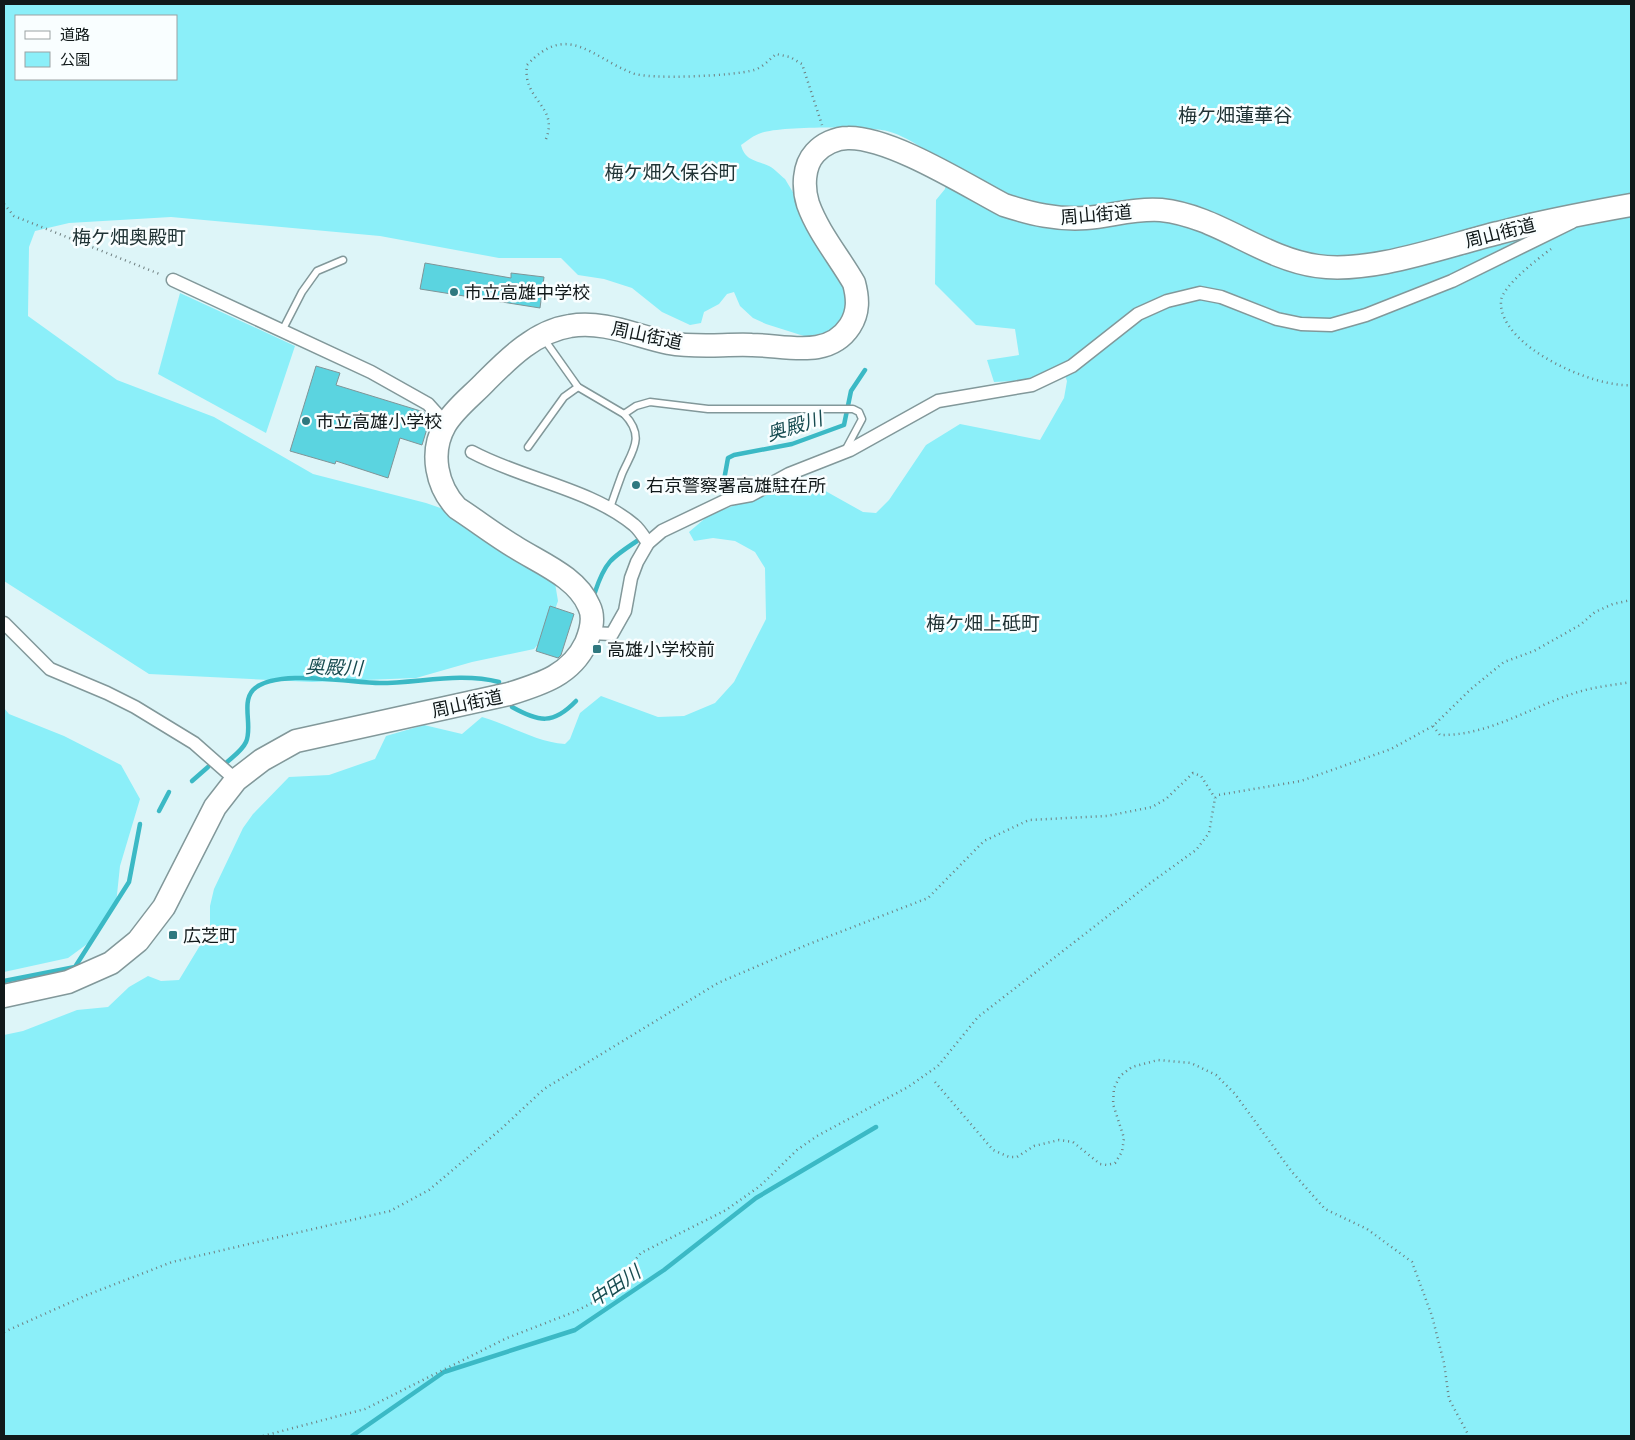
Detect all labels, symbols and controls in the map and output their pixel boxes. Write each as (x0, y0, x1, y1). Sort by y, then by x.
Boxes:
legend (15, 15, 178, 80)
text: 道路 (60, 24, 90, 44)
text: 公園 (60, 49, 90, 69)
district label: 梅ケ畑蓮華谷 (1178, 101, 1292, 127)
district label: 梅ケ畑久保谷町 (604, 158, 738, 184)
street label: 周山街道 (1059, 199, 1133, 229)
street label: 周山街道 (1462, 212, 1538, 252)
district label: 梅ケ畑奥殿町 (72, 223, 186, 249)
place label: 市立高雄中学校 (464, 280, 590, 304)
marker: 市立高雄中学校 (448, 286, 460, 298)
street label: 周山街道 (609, 316, 685, 354)
water label: 奥殿川 (763, 404, 827, 446)
place label: 市立高雄小学校 (316, 409, 442, 433)
marker: 市立高雄小学校 (300, 415, 312, 427)
place label: 右京警察署高雄駐在所 (646, 473, 826, 497)
marker: 右京警察署高雄駐在所 (630, 479, 642, 491)
district label: 梅ケ畑上砥町 (926, 609, 1040, 635)
place label: 高雄小学校前 (607, 637, 715, 661)
marker: 高雄小学校前 (591, 643, 603, 655)
water label: 奥殿川 (305, 652, 365, 680)
street label: 周山街道 (429, 684, 505, 722)
place label: 広芝町 (183, 923, 237, 947)
marker: 広芝町 (167, 929, 179, 941)
water label: 中田川 (583, 1257, 647, 1312)

